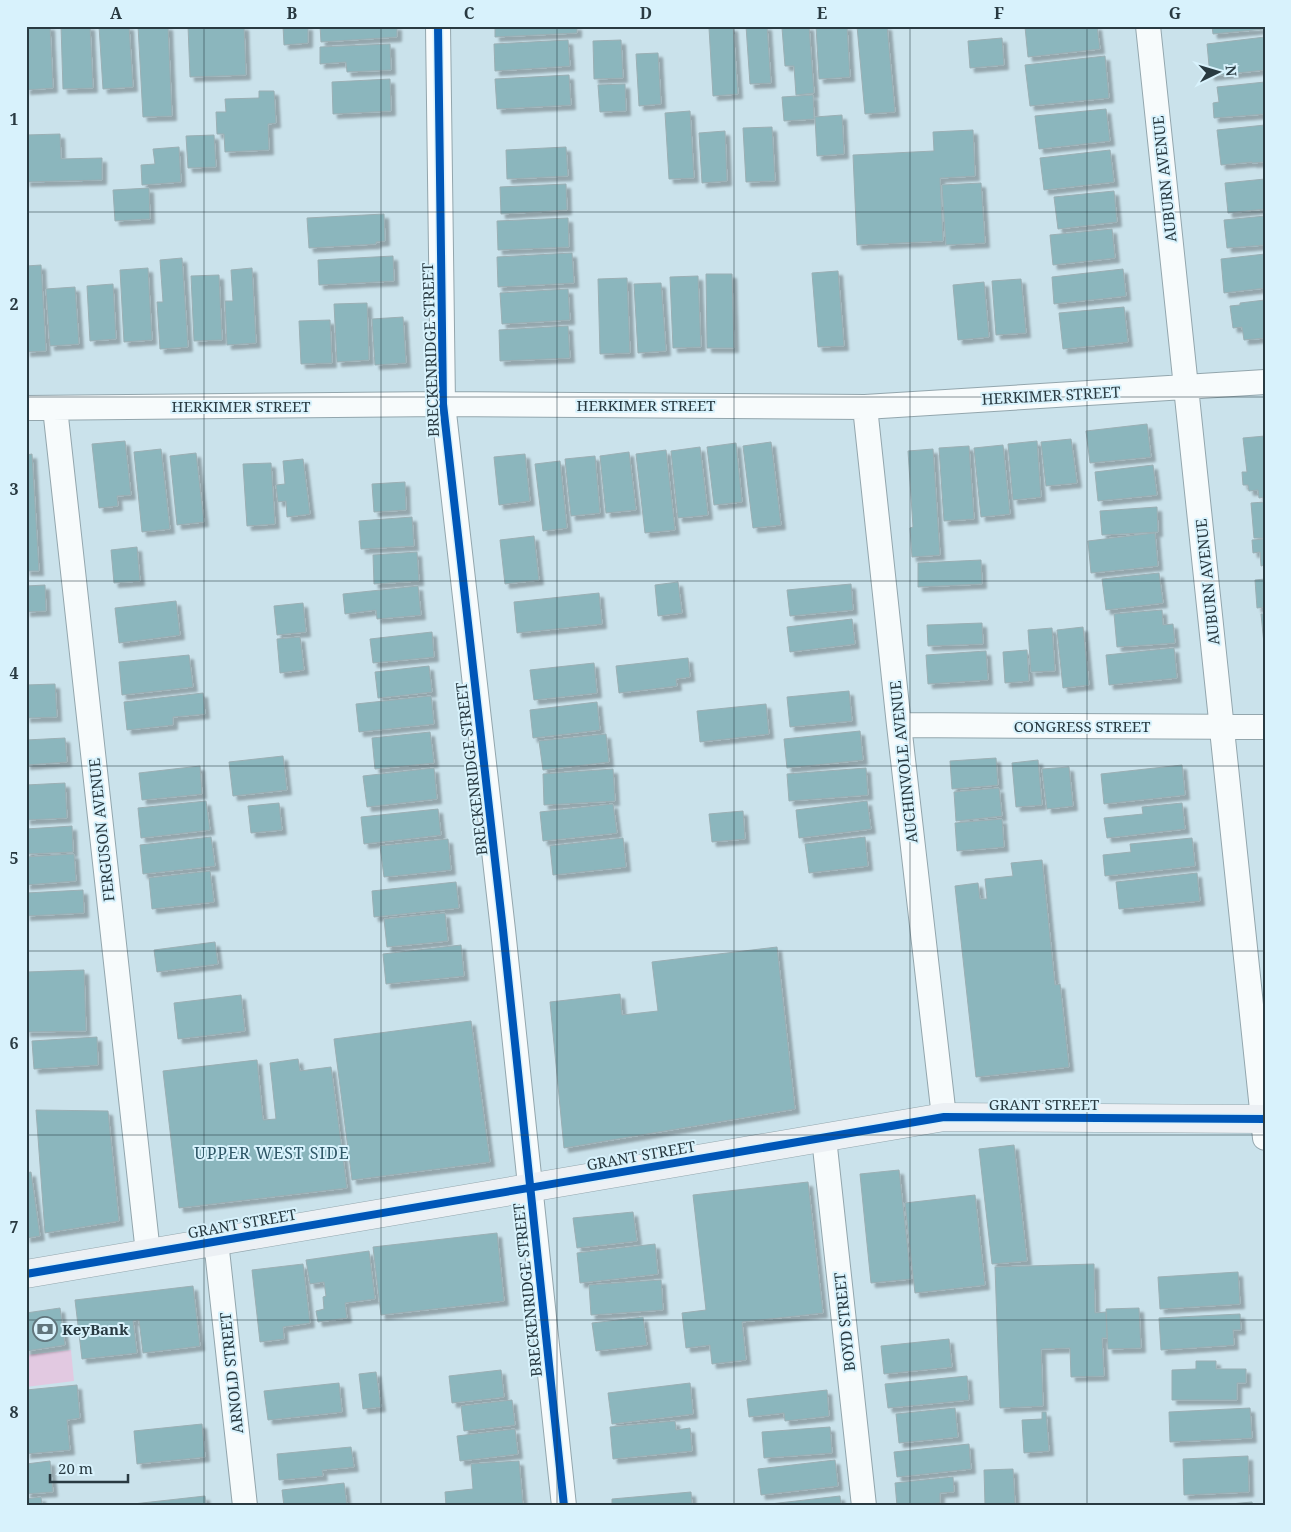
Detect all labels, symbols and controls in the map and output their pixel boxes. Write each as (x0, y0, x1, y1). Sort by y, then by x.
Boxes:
text: A (110, 2, 123, 24)
text: B (287, 2, 298, 24)
text: C (464, 2, 475, 24)
text: D (640, 2, 652, 24)
text: E (817, 2, 827, 24)
text: F (994, 2, 1004, 24)
text: G (1169, 2, 1181, 24)
north arrow (1194, 48, 1244, 98)
text: N (1222, 64, 1241, 77)
text: 1 (9, 108, 19, 130)
street label: AUBURN AVENUE (1147, 115, 1181, 243)
street label: BRECKENRIDGE STREET (417, 262, 443, 438)
text: 2 (9, 293, 19, 315)
street label: HERKIMER STREET (981, 381, 1121, 409)
street label: HERKIMER STREET (576, 395, 716, 415)
street label: HERKIMER STREET (171, 396, 311, 416)
text: 3 (9, 478, 19, 500)
street label: AUBURN AVENUE (1190, 518, 1224, 646)
text: 4 (9, 662, 19, 684)
street label: AUCHINVOLE AVENUE (885, 680, 921, 844)
street label: BRECKENRIDGE STREET (450, 681, 492, 857)
street label: CONGRESS STREET (1014, 716, 1150, 736)
street label: FERGUSON AVENUE (84, 757, 118, 903)
text: 5 (9, 847, 19, 869)
text: 6 (9, 1032, 19, 1054)
street label: GRANT STREET (989, 1094, 1099, 1114)
street label: GRANT STREET (585, 1136, 697, 1174)
district label: UPPER WEST SIDE (194, 1142, 350, 1164)
street label: BRECKENRIDGE STREET (508, 1202, 546, 1378)
street label: GRANT STREET (186, 1204, 298, 1242)
text: 7 (9, 1216, 19, 1238)
street label: BOYD STREET (829, 1272, 859, 1372)
street label: ARNOLD STREET (215, 1311, 247, 1435)
bank icon: KeyBank (32, 1316, 58, 1342)
place label: KeyBank (62, 1319, 129, 1339)
text: 8 (9, 1401, 19, 1423)
scale bar (50, 1452, 128, 1484)
text: 20 m (58, 1458, 93, 1478)

